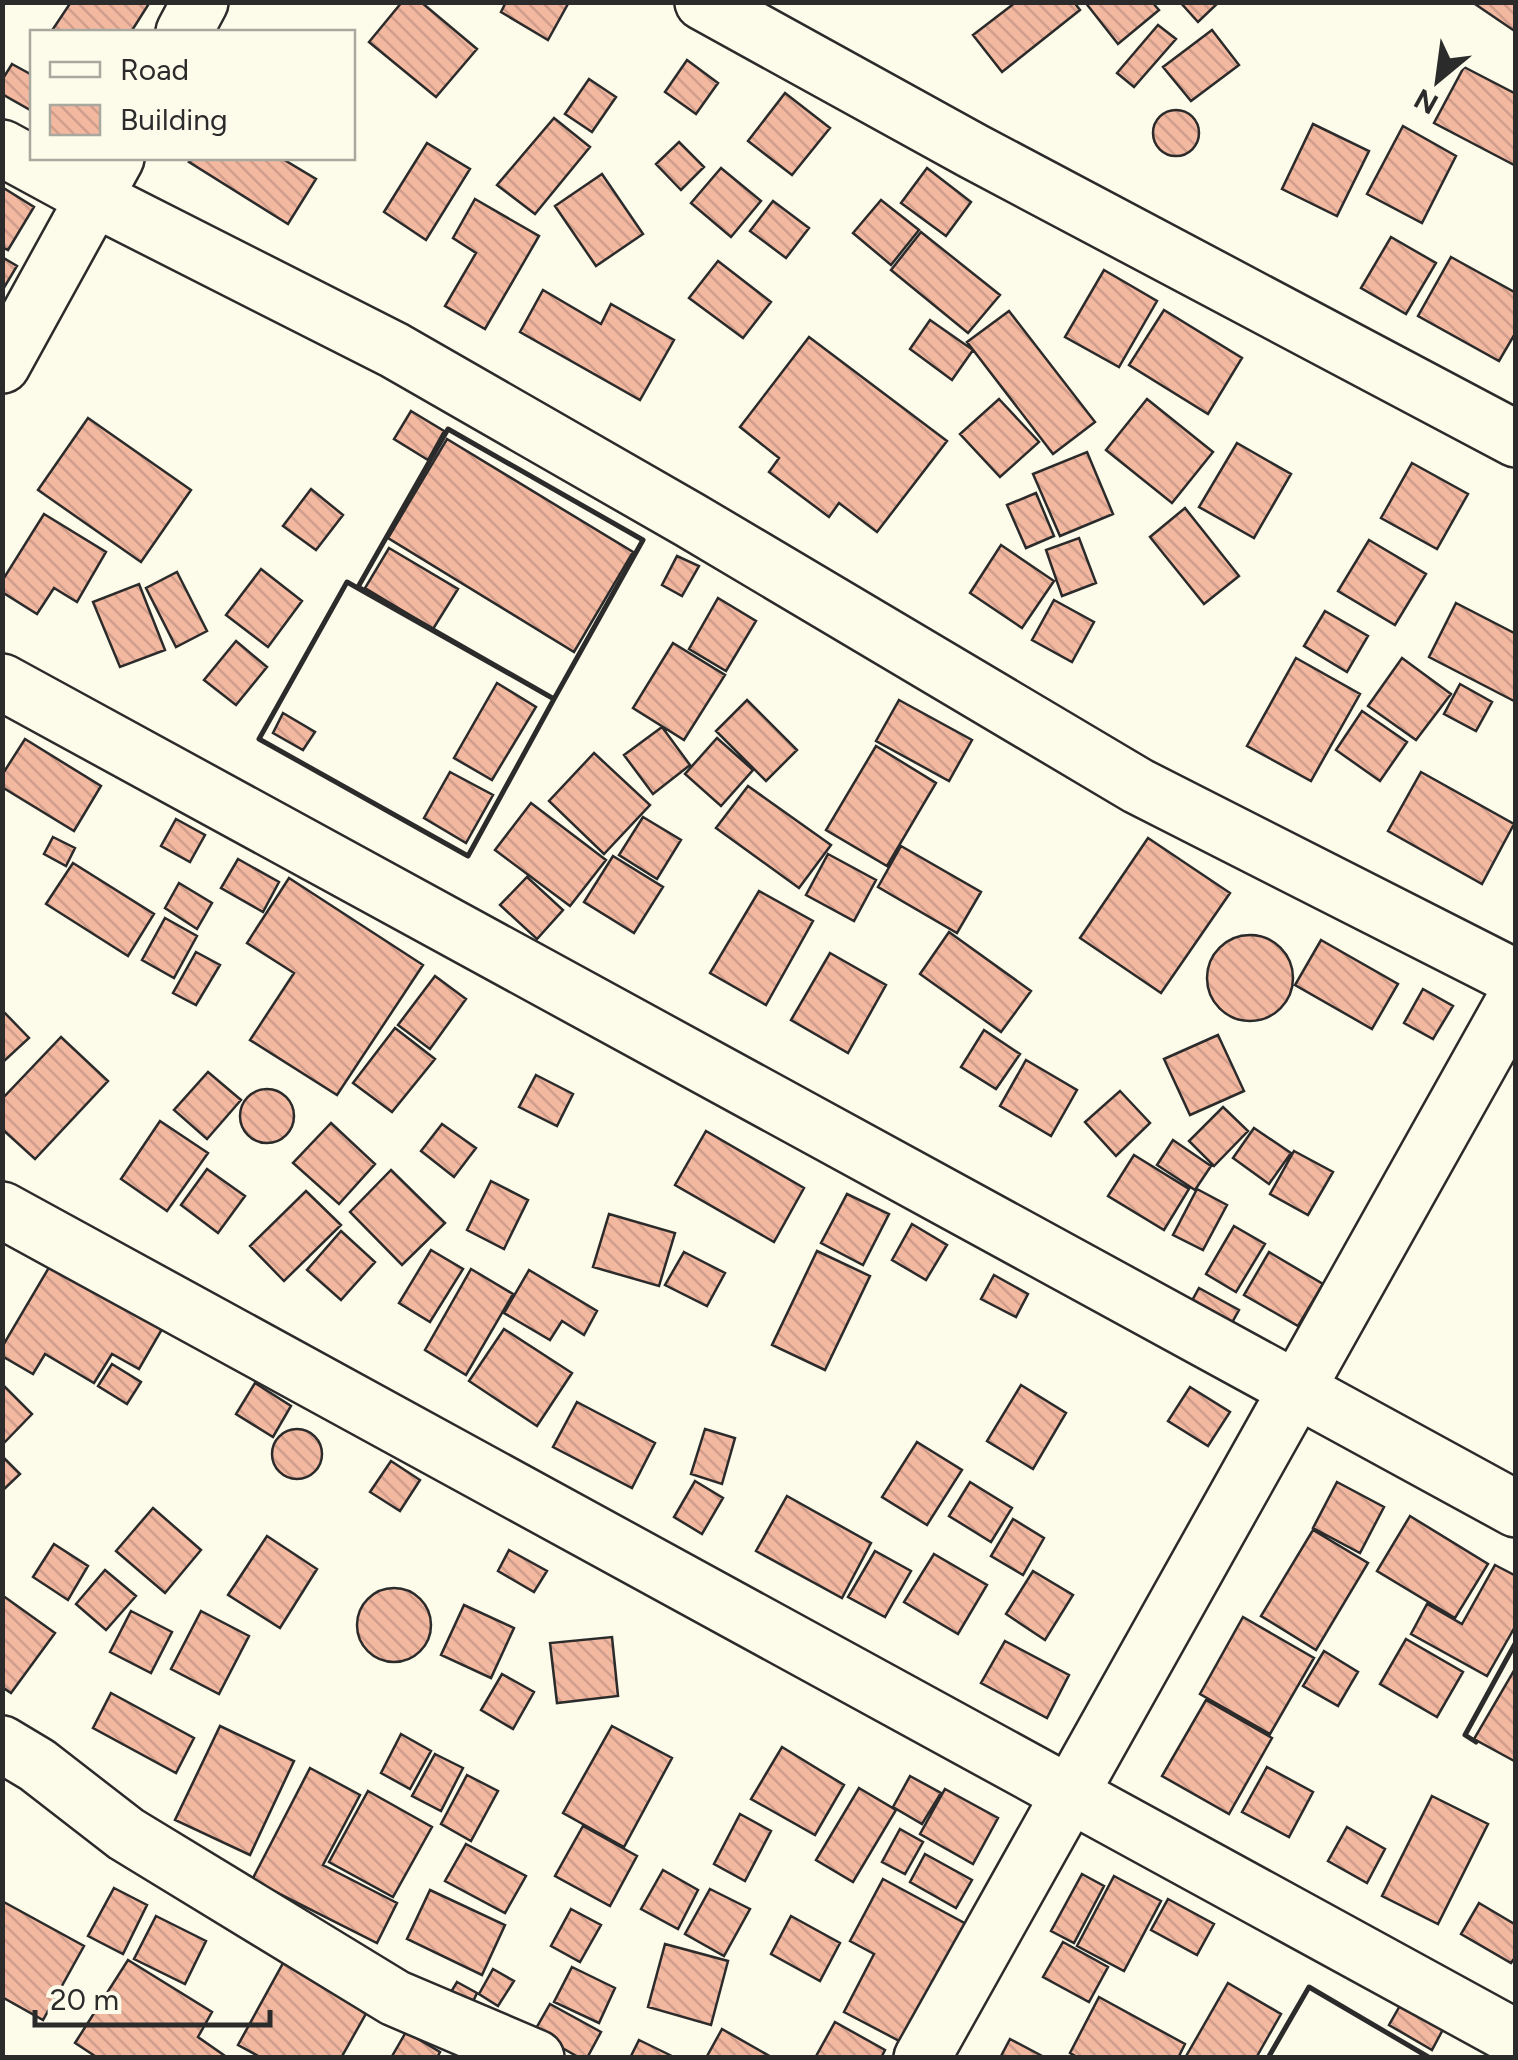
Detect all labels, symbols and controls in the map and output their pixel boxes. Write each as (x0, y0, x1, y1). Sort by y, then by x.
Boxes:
legend (30, 30, 355, 160)
north arrow (1388, 30, 1488, 130)
text: Road (120, 51, 189, 88)
text: N (1408, 82, 1444, 122)
text: Building (120, 101, 228, 138)
scale bar (35, 1965, 270, 2027)
text: 20 m (50, 1981, 119, 2018)

